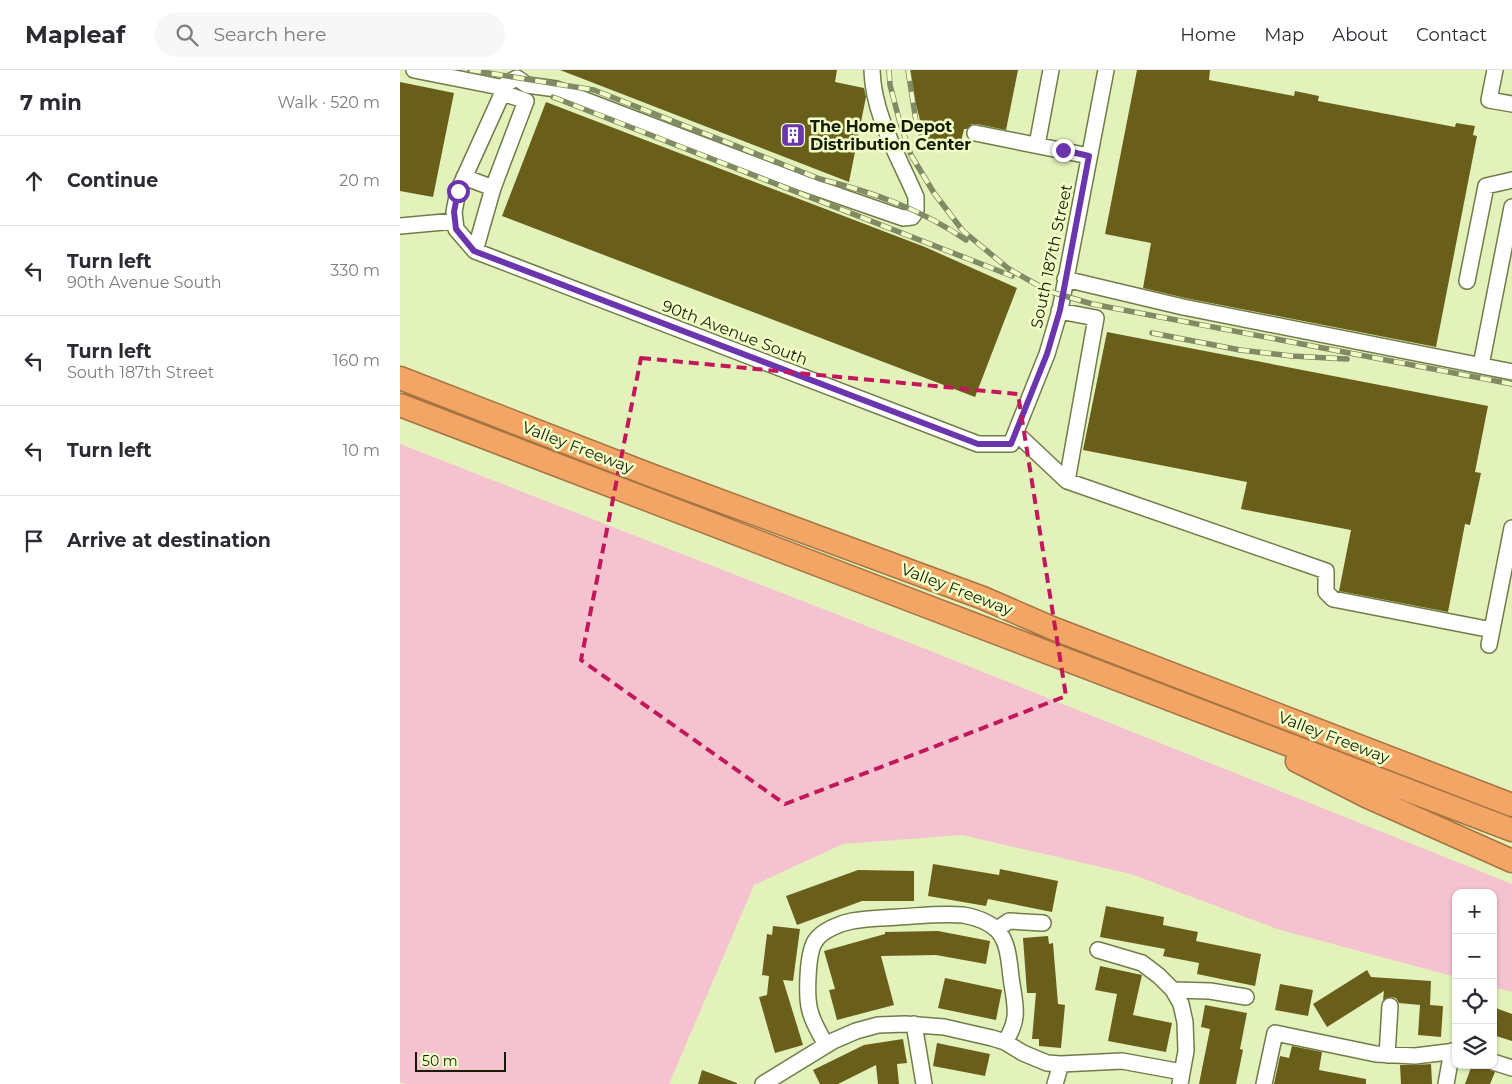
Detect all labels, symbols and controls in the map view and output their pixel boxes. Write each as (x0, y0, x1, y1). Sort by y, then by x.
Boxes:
search box (155, 12, 505, 57)
text: Mapleaf (25, 20, 125, 49)
icon: search (173, 21, 201, 49)
text: Search here (213, 23, 326, 46)
text: Home (1180, 24, 1236, 46)
text: Map (1264, 24, 1304, 46)
text: About (1332, 24, 1388, 46)
text: Contact (1416, 24, 1487, 46)
text: 7 min (20, 90, 82, 115)
text: Walk · 520 m (278, 93, 380, 112)
place label: The Home Depot Distribution Center (810, 117, 971, 154)
building icon: The Home Depot Distribution Center (780, 122, 806, 148)
route end (1052, 139, 1075, 162)
icon: ahead (20, 167, 48, 195)
text: Continue (67, 169, 158, 192)
text: 20 m (339, 171, 380, 190)
route start (447, 180, 470, 203)
street label: South 187th Street (1027, 182, 1076, 330)
text: Turn left (67, 250, 152, 273)
icon: left (20, 257, 48, 285)
text: 330 m (330, 261, 380, 280)
text: 90th Avenue South (67, 273, 222, 292)
street label: 90th Avenue South (659, 296, 810, 369)
text: Turn left (67, 340, 152, 363)
icon: left (20, 347, 48, 375)
text: 160 m (333, 351, 380, 370)
text: South 187th Street (67, 363, 214, 382)
street label: Valley Freeway (519, 418, 636, 478)
icon: left (20, 437, 48, 465)
text: Turn left (67, 439, 152, 462)
text: 10 m (342, 441, 380, 460)
icon: arrive (20, 527, 48, 555)
text: Arrive at destination (67, 529, 271, 552)
street label: Valley Freeway (898, 560, 1015, 620)
street label: Valley Freeway (1275, 708, 1392, 768)
map controls (1452, 889, 1497, 1069)
button: + (1452, 889, 1497, 934)
button: − (1452, 934, 1497, 979)
button: locate (1452, 979, 1497, 1024)
button: layers (1452, 1024, 1497, 1069)
scale bar (415, 1049, 506, 1072)
text: 50 m (422, 1052, 458, 1070)

